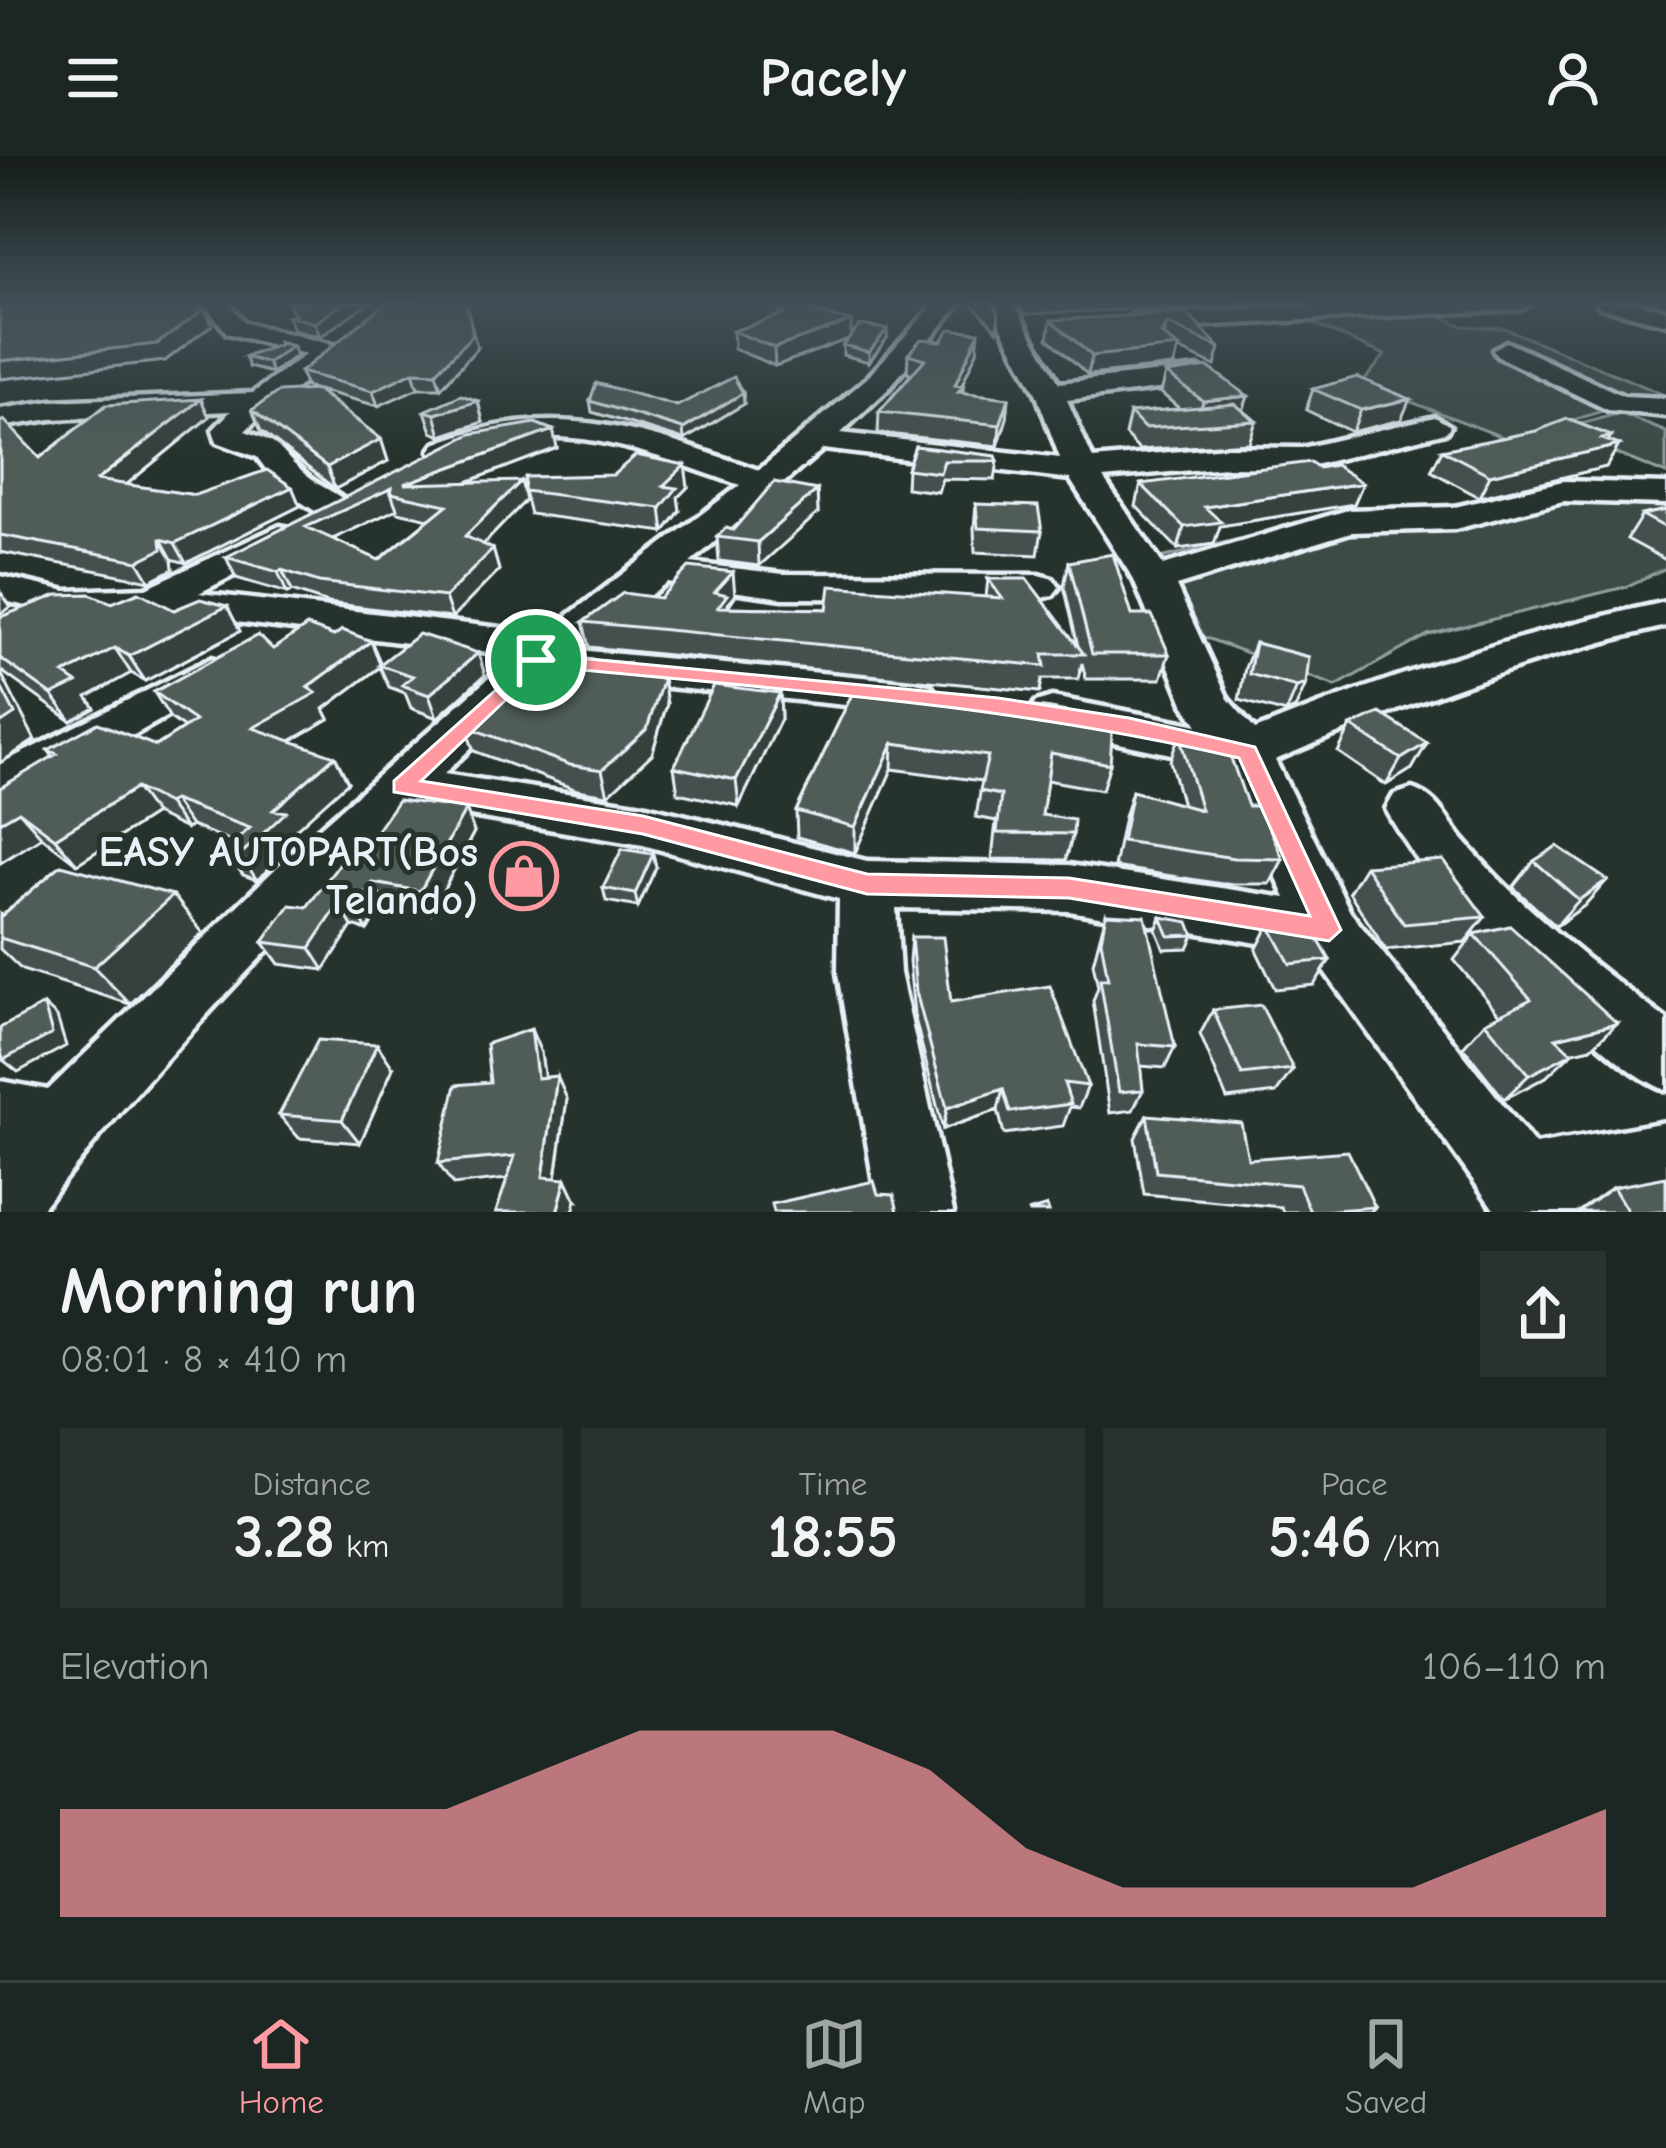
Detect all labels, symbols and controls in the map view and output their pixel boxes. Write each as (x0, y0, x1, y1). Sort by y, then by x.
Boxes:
icon: menu (60, 45, 126, 111)
icon: person (1540, 45, 1606, 111)
text: Pacely (760, 47, 906, 110)
pin (485, 609, 587, 711)
icon: arrive (503, 627, 569, 693)
place label: EASY AUTOPART(Bos Telando) (99, 828, 478, 925)
shop icon: EASY AUTOPART(Bos Telando) (489, 841, 559, 911)
button: share (1480, 1251, 1606, 1377)
text: Morning run (60, 1254, 418, 1330)
text: 08:01 · 8 × 410 m (60, 1337, 347, 1382)
text: Distance (253, 1465, 371, 1503)
text: Time (799, 1465, 867, 1503)
text: Pace (1321, 1465, 1388, 1503)
text: 3.28 (234, 1503, 335, 1572)
text: 18:55 (768, 1503, 898, 1572)
text: 5:46 (1268, 1503, 1372, 1572)
text: km (335, 1527, 389, 1565)
text: /km (1372, 1527, 1441, 1565)
text: Elevation (60, 1644, 209, 1689)
text: 106–110 m (1422, 1644, 1606, 1689)
tab: Home (239, 2011, 324, 2121)
tab: Map (801, 2011, 867, 2121)
tab: Saved (1345, 2011, 1427, 2121)

